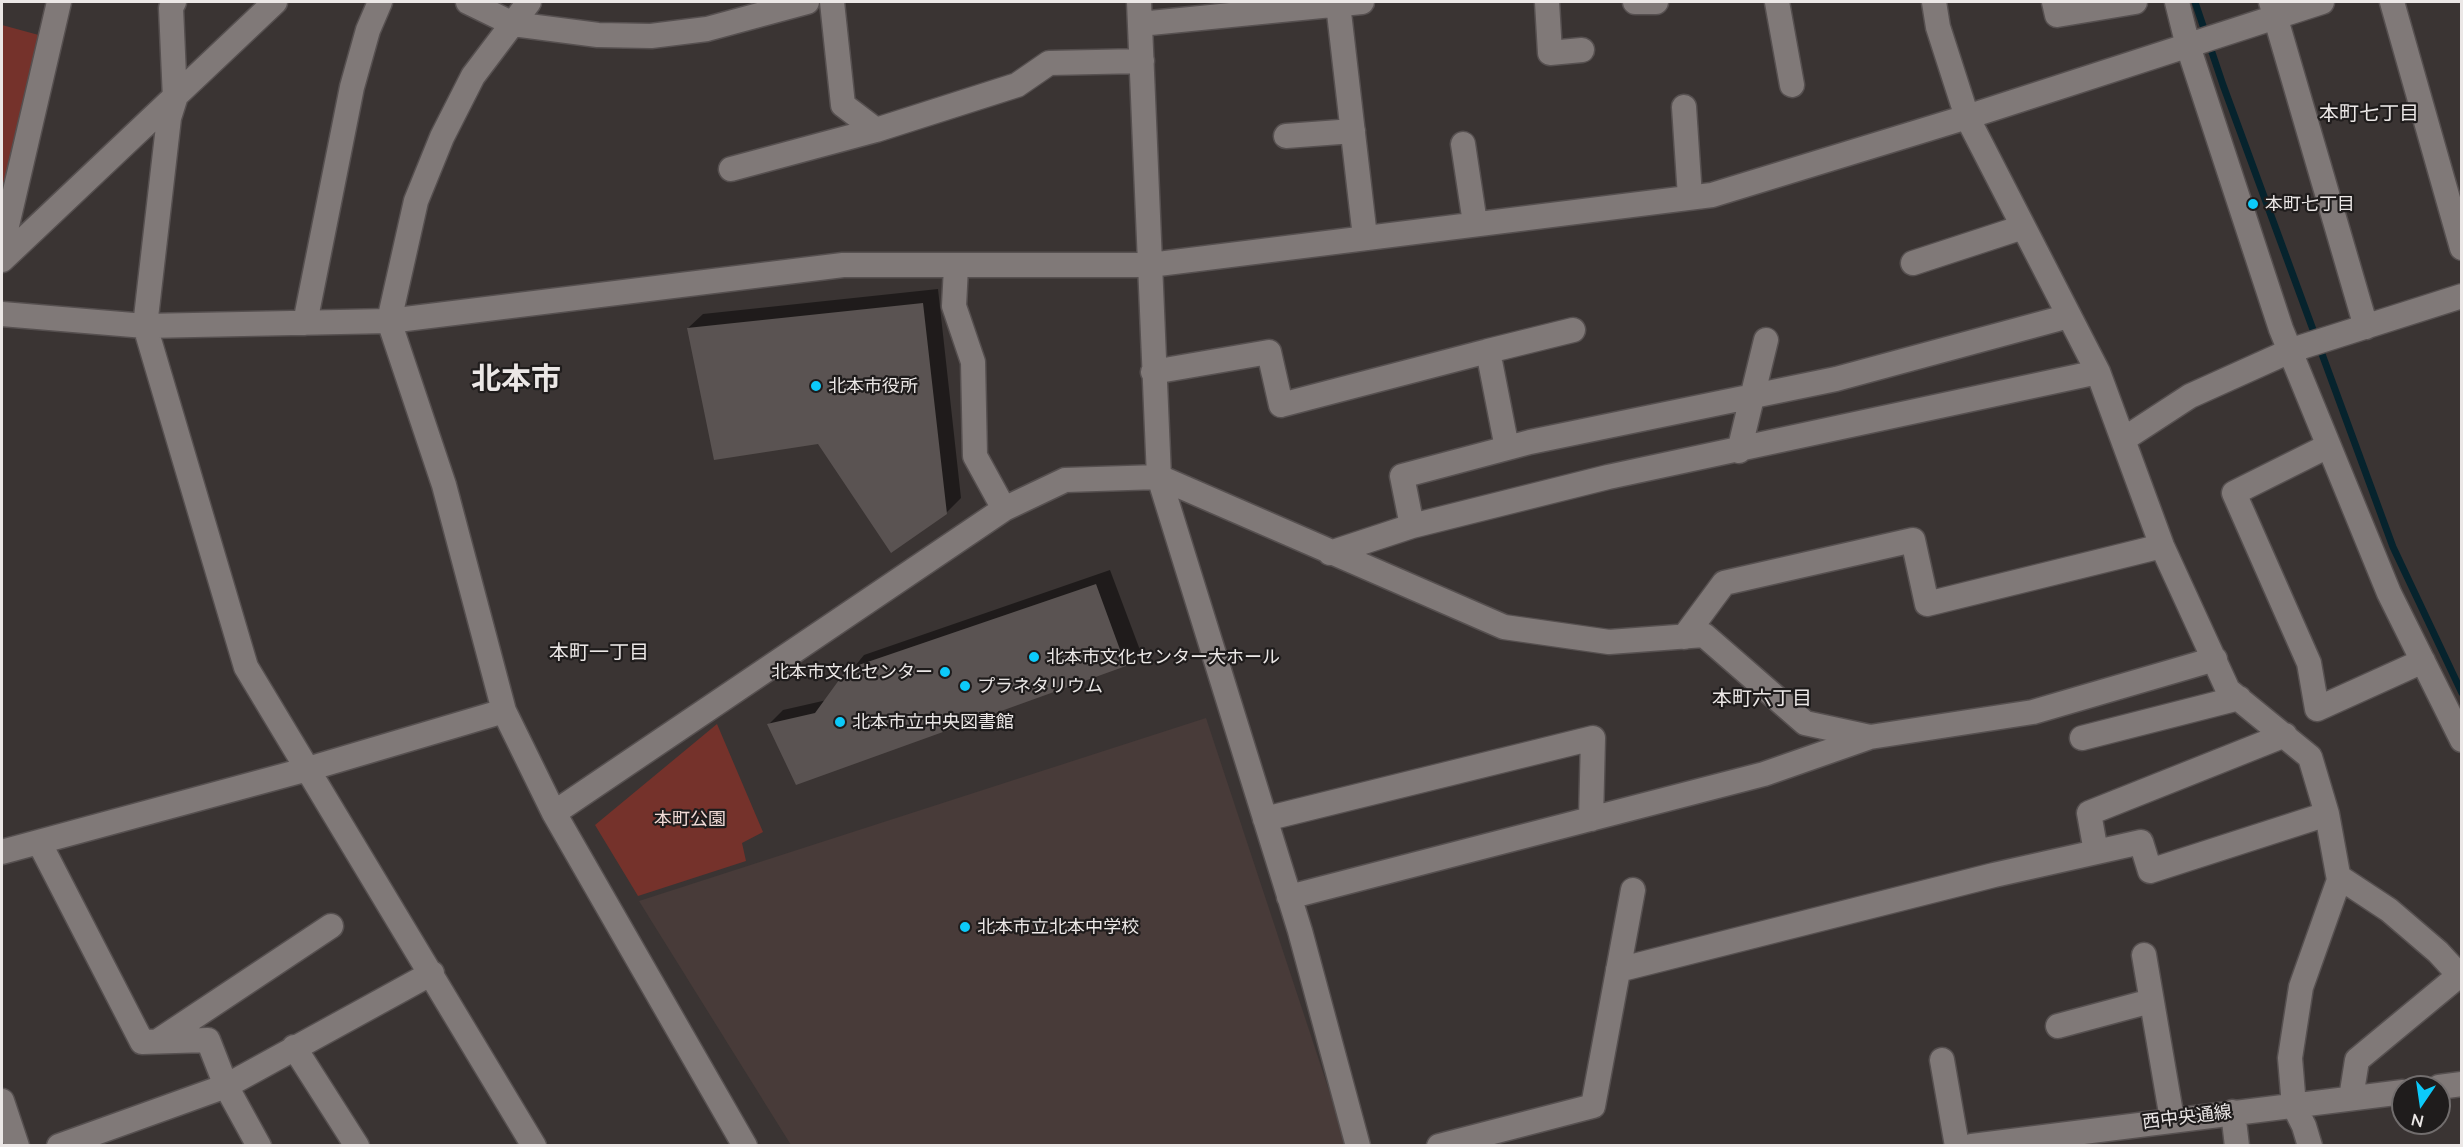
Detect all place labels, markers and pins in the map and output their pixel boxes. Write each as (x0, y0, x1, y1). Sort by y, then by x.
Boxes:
place label: 本町七丁目 (2265, 193, 2355, 215)
marker: 本町七丁目 (2246, 197, 2260, 211)
place label: 北本市役所 (828, 375, 918, 397)
marker: 北本市役所 (809, 379, 823, 393)
place label: 北本市文化センター大ホール (1046, 646, 1280, 668)
marker: 北本市文化センター大ホール (1027, 650, 1041, 664)
place label: 北本市文化センター (771, 661, 933, 683)
marker: 北本市文化センター (938, 665, 952, 679)
place label: プラネタリウム (977, 675, 1103, 697)
marker: プラネタリウム (958, 679, 972, 693)
place label: 北本市立中央図書館 (852, 711, 1014, 733)
marker: 北本市立中央図書館 (833, 715, 847, 729)
place label: 北本市立北本中学校 (977, 916, 1139, 938)
marker: 北本市立北本中学校 (958, 920, 972, 934)

